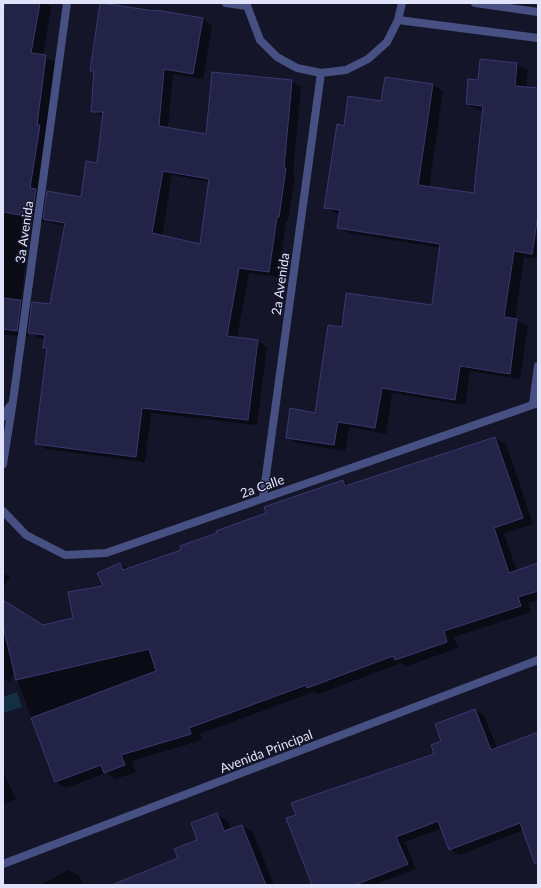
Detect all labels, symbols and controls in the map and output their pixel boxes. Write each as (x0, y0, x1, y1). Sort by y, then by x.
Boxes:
street label: 3a Avenida (12, 200, 36, 264)
street label: 2a Avenida (268, 252, 292, 316)
street label: 2a Calle (238, 471, 286, 501)
street label: Avenida Principal (217, 726, 315, 776)

